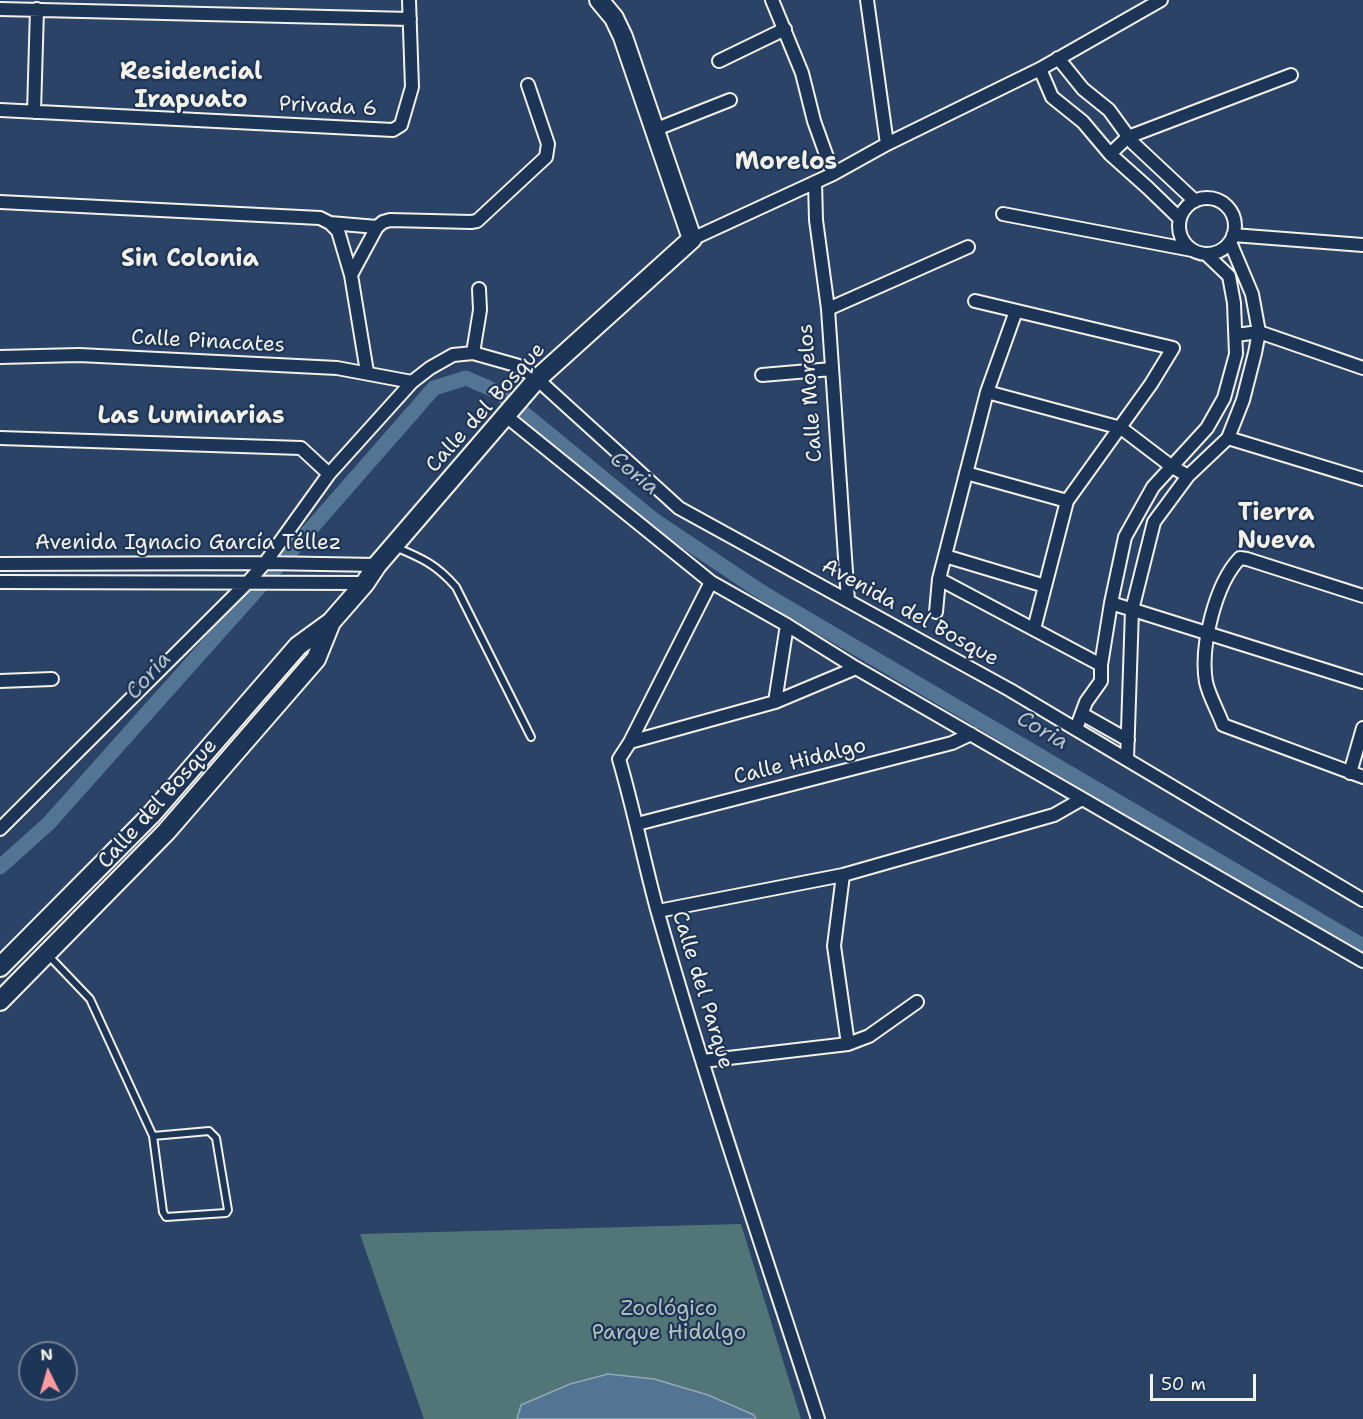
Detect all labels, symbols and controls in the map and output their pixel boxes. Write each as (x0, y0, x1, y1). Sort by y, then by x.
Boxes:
district label: Residencial Irapuato (120, 59, 262, 115)
street label: Privada 6 (278, 92, 378, 122)
district label: Morelos (735, 149, 837, 177)
district label: Sin Colonia (121, 246, 259, 274)
street label: Calle Morelos (794, 323, 828, 463)
street label: Calle Pinacates (130, 325, 286, 359)
street label: Calle del Bosque (421, 338, 551, 478)
district label: Las Luminarias (97, 403, 285, 431)
water label: Coria (604, 446, 664, 502)
district label: Tierra Nueva (1237, 500, 1315, 556)
street label: Avenida Ignacio García Téllez (35, 531, 341, 557)
street label: Avenida del Bosque (817, 554, 1003, 672)
water label: Coria (121, 647, 177, 705)
water label: Coria (1011, 706, 1073, 756)
street label: Calle Hidalgo (731, 733, 869, 791)
street label: Calle del Bosque (93, 734, 223, 874)
street label: Calle del Parque (666, 908, 738, 1072)
park label: Zoológico Parque Hidalgo (592, 1297, 746, 1347)
north arrow (18, 1341, 78, 1401)
text: N (39, 1344, 54, 1366)
scale bar (1153, 1362, 1260, 1400)
text: 50 m (1161, 1372, 1206, 1396)

